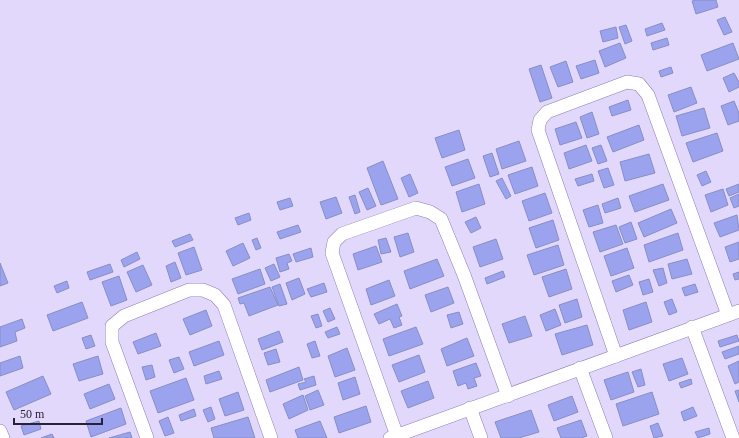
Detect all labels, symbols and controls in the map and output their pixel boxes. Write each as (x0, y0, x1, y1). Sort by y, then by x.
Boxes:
scale bar (14, 400, 102, 426)
text: 50 m (20, 407, 45, 421)

